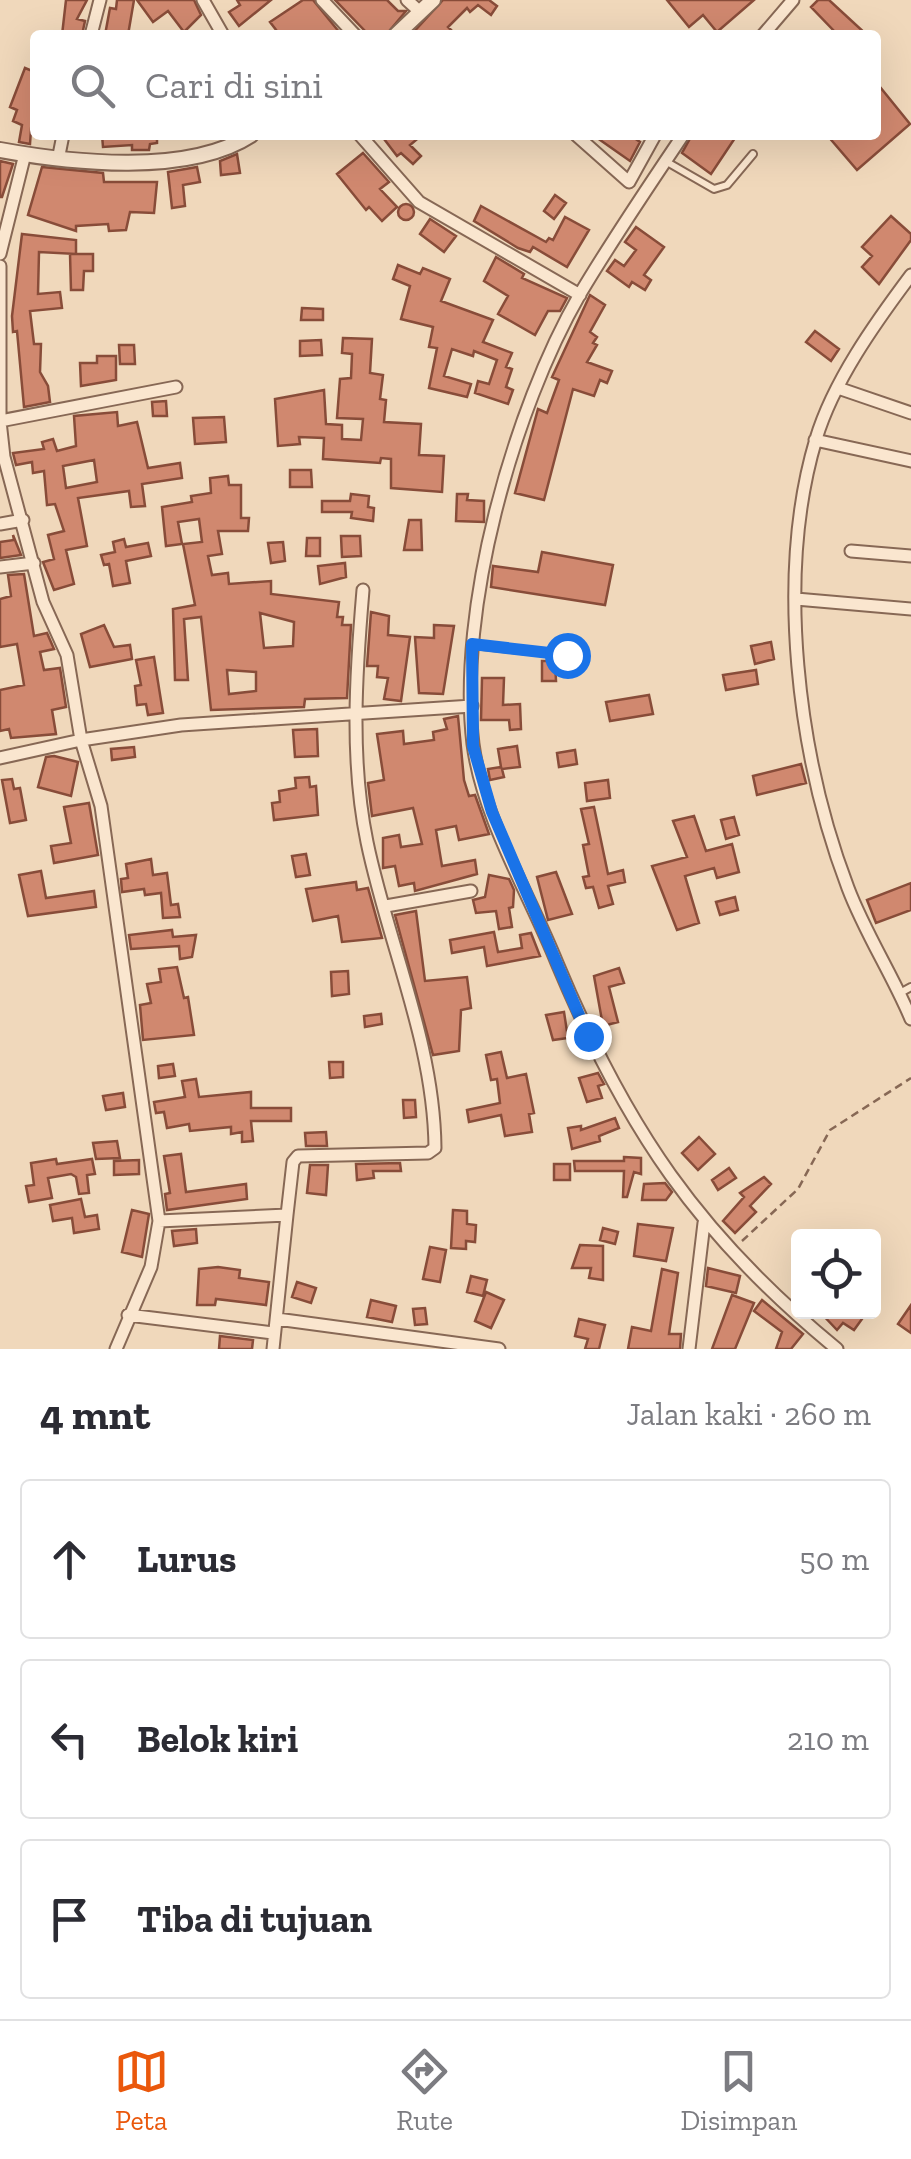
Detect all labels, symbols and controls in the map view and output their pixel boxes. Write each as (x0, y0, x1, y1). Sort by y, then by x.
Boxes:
search box (30, 30, 881, 140)
icon: search (65, 58, 120, 113)
text: Cari di sini (145, 62, 323, 108)
route start (545, 633, 591, 679)
route end (566, 1014, 612, 1060)
map controls (791, 1229, 881, 1319)
button: locate (791, 1229, 881, 1319)
text: 4 mnt (40, 1389, 150, 1440)
text: Jalan kaki · 260 m (626, 1395, 871, 1433)
icon: ahead (42, 1532, 97, 1587)
text: Lurus (137, 1536, 237, 1582)
text: 50 m (799, 1540, 869, 1578)
icon: left (42, 1712, 97, 1767)
text: Belok kiri (137, 1716, 298, 1762)
text: 210 m (787, 1720, 869, 1758)
icon: arrive (42, 1892, 97, 1947)
text: Tiba di tujuan (137, 1896, 372, 1942)
tab: Peta (114, 2044, 169, 2137)
tab: Rute (396, 2044, 453, 2137)
tab: Disimpan (680, 2044, 797, 2137)

